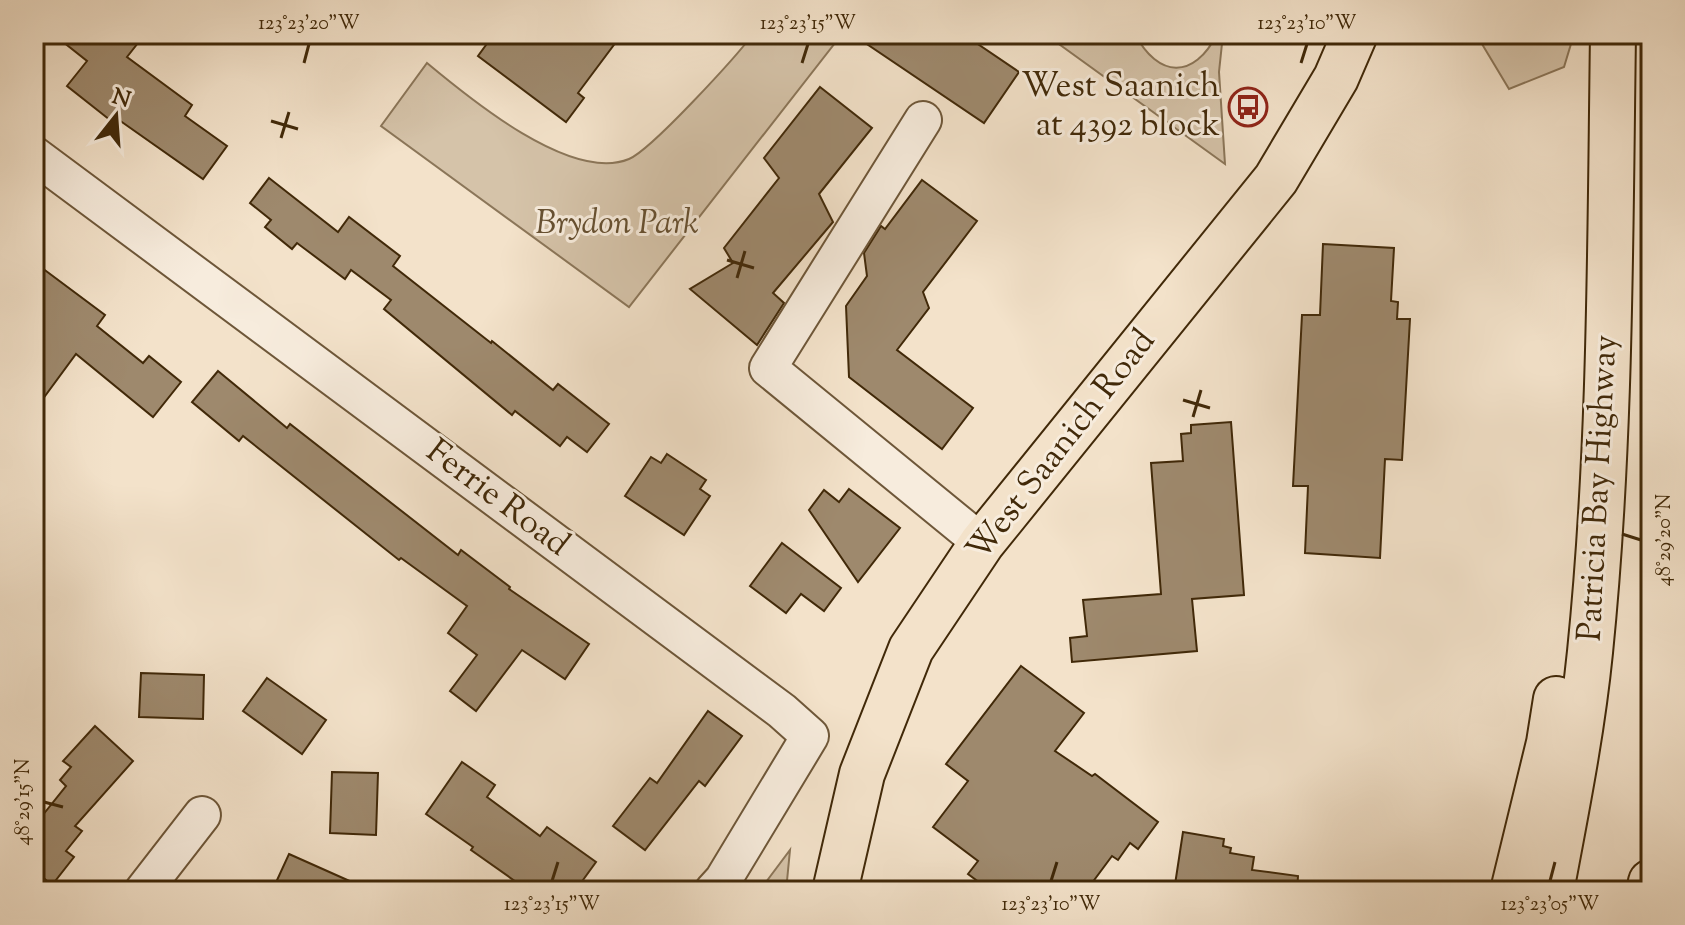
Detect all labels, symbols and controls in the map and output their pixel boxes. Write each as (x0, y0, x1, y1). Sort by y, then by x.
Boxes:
text: 123°23'20"W (258, 10, 360, 39)
text: 123°23'15"W (760, 10, 856, 39)
text: 123°23'10"W (1258, 10, 1356, 39)
place label: West Saanich at 4392 block (1021, 63, 1220, 151)
north arrow (76, 76, 156, 156)
text: N (108, 82, 134, 118)
bus stop icon: West Saanich at 4392 block (1227, 86, 1269, 128)
park label: Brydon Park (535, 200, 699, 249)
street label: West Saanich Road (956, 320, 1168, 572)
street label: Patricia Bay Highway (1567, 333, 1631, 642)
street label: Ferrie Road (415, 429, 579, 569)
text: 48°29'20"N (1651, 494, 1680, 586)
text: 48°29'15"N (10, 758, 39, 846)
text: 123°23'15"W (504, 891, 600, 920)
text: 123°23'10"W (1002, 891, 1100, 920)
text: 123°23'05"W (1501, 891, 1599, 920)

